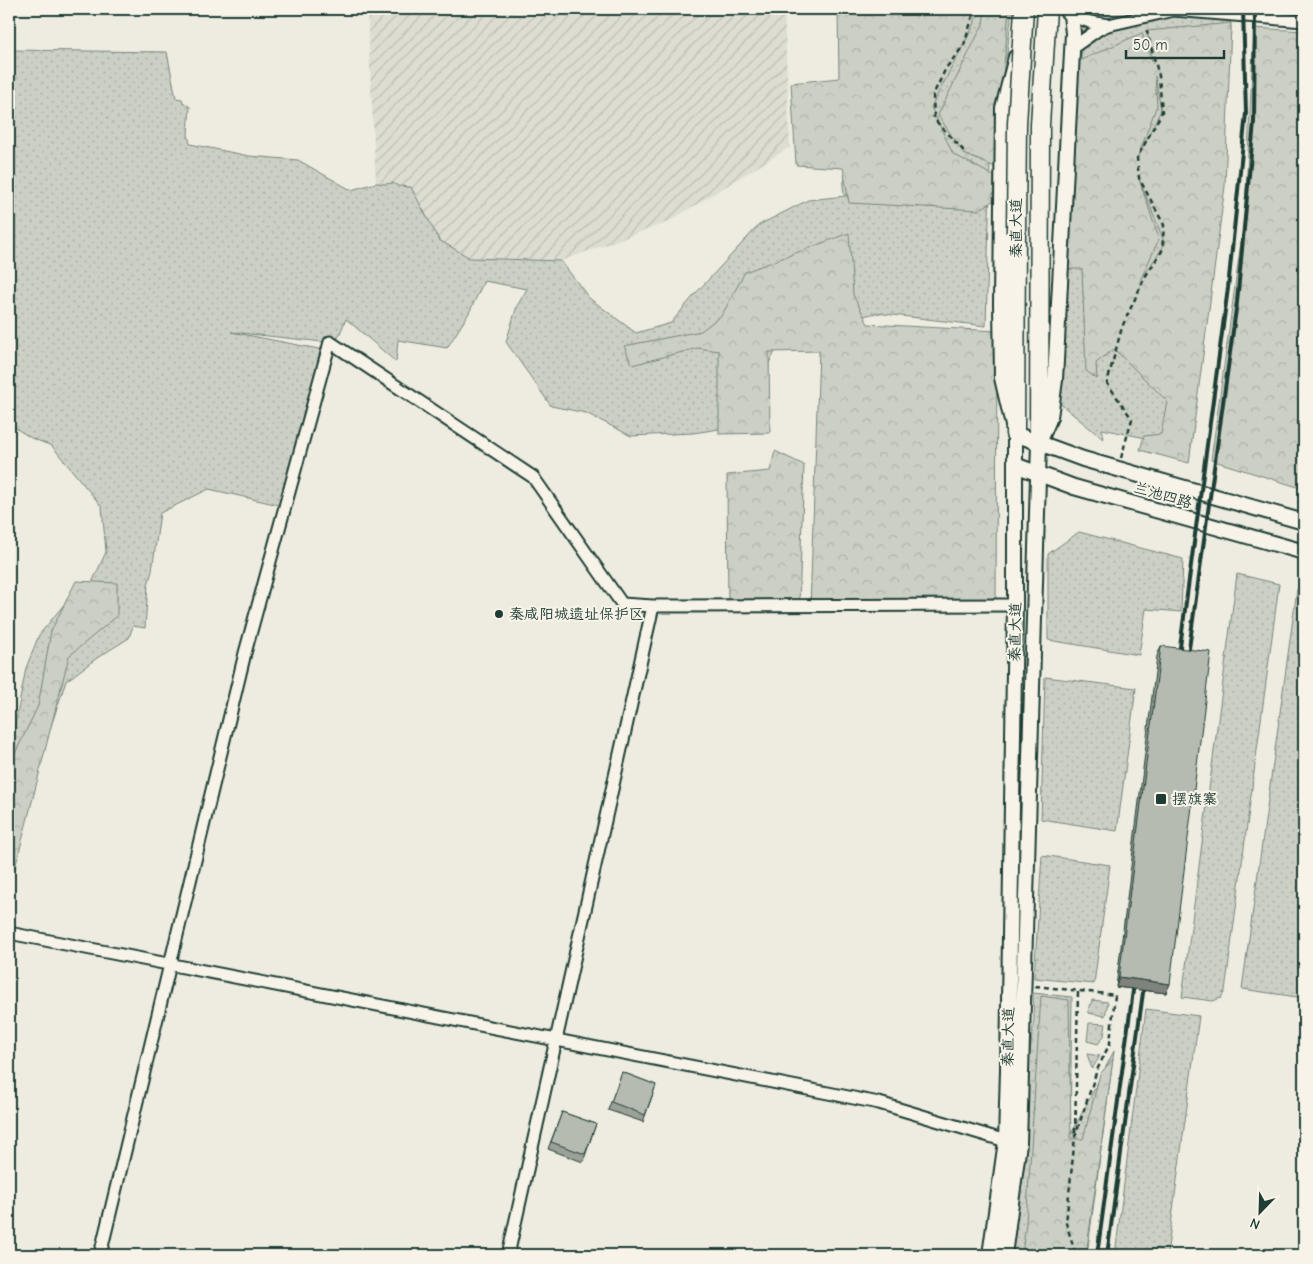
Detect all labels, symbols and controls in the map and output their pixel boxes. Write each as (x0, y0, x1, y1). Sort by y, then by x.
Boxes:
scale bar (1126, 28, 1223, 60)
text: 50 m (1133, 36, 1168, 54)
street label: 秦直大道 (1007, 198, 1025, 258)
street label: 兰池四路 (1132, 478, 1194, 512)
street label: 秦直大道 (1005, 602, 1025, 662)
place label: 秦咸阳城遗址保护区 (509, 605, 644, 623)
marker: 秦咸阳城遗址保护区 (493, 608, 505, 620)
place label: 摆旗寨 (1172, 790, 1217, 808)
marker: 摆旗寨 (1154, 792, 1168, 806)
street label: 秦直大道 (998, 1007, 1018, 1067)
north arrow (1236, 1186, 1286, 1236)
text: N (1248, 1214, 1263, 1233)

